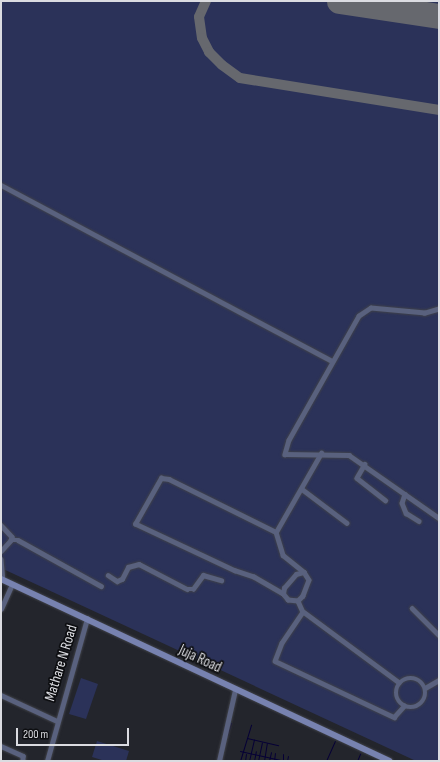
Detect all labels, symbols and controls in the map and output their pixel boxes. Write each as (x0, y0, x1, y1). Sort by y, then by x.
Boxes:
street label: Mathare N Road (41, 623, 81, 703)
street label: Juja Road (176, 641, 224, 677)
scale bar (18, 720, 131, 746)
text: 200 m (23, 727, 48, 742)

